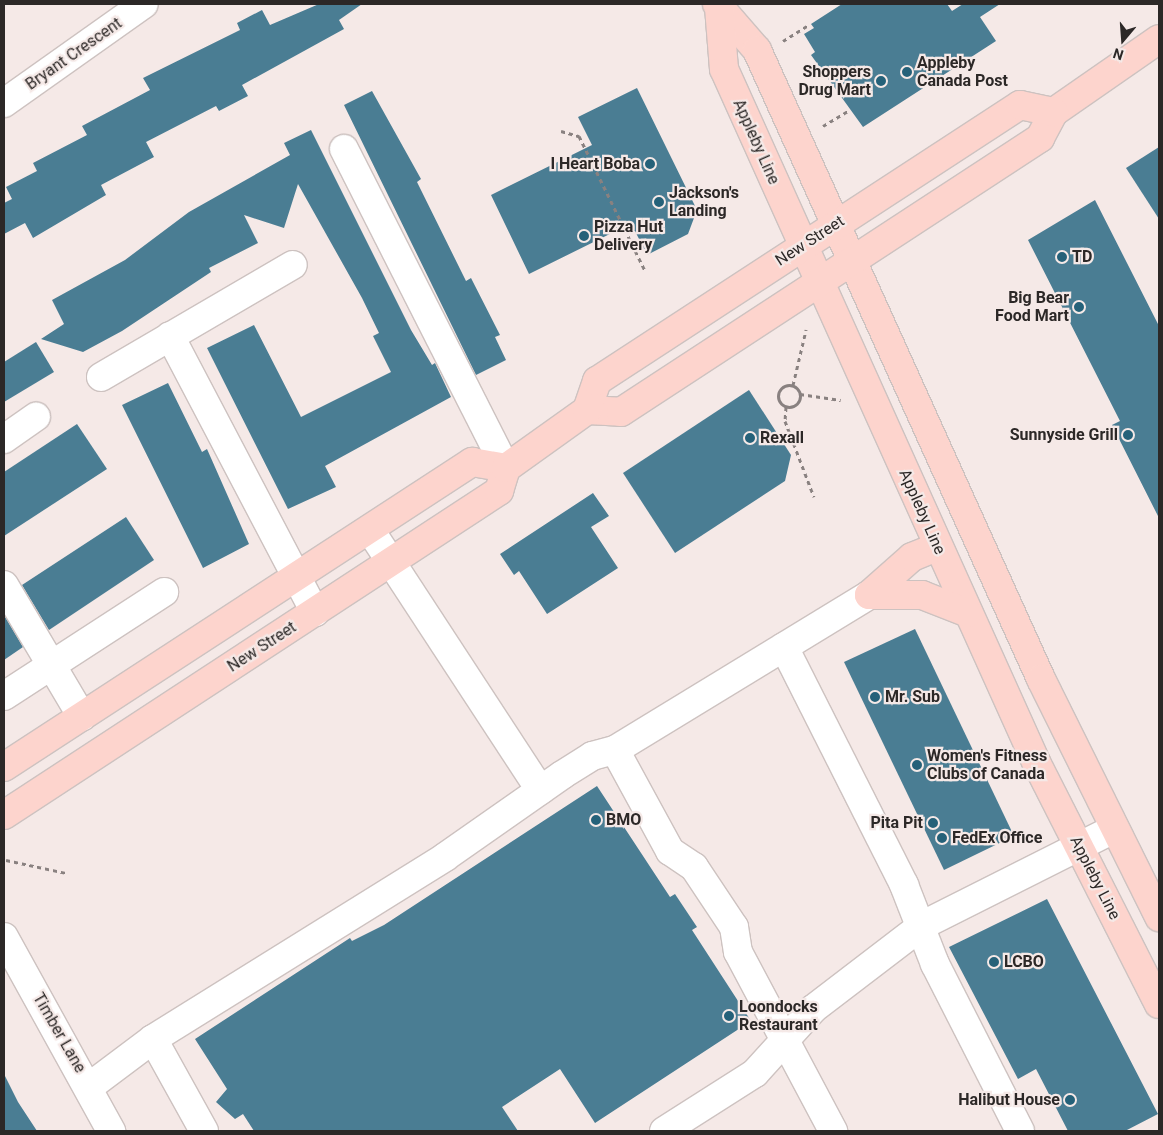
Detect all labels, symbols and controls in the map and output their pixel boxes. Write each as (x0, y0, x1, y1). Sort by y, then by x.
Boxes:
street label: Bryant Crescent (22, 14, 126, 94)
north arrow (1098, 15, 1148, 65)
text: N (1111, 45, 1126, 63)
place label: Appleby Canada Post (917, 53, 1008, 91)
place label: Shoppers Drug Mart (798, 62, 871, 100)
marker: Appleby Canada Post (901, 66, 913, 78)
marker: Shoppers Drug Mart (875, 75, 887, 87)
street label: Appleby Line (729, 97, 783, 187)
place label: I Heart Boba (550, 154, 640, 174)
marker: I Heart Boba (644, 158, 656, 170)
place label: Jackson's Landing (669, 183, 739, 221)
marker: Jackson's Landing (653, 196, 665, 208)
street label: New Street (772, 212, 848, 270)
place label: Pizza Hut Delivery (594, 217, 663, 255)
marker: Pizza Hut Delivery (578, 230, 590, 242)
place label: TD (1072, 247, 1092, 267)
marker: TD (1056, 251, 1068, 263)
place label: Big Bear Food Mart (995, 288, 1069, 326)
marker: Big Bear Food Mart (1073, 301, 1085, 313)
place label: Sunnyside Grill (1010, 425, 1118, 445)
place label: Rexall (760, 428, 804, 448)
marker: Sunnyside Grill (1122, 429, 1134, 441)
marker: Rexall (744, 432, 756, 444)
street label: Appleby Line (895, 467, 949, 557)
street label: New Street (224, 618, 300, 676)
place label: Mr. Sub (885, 687, 940, 707)
marker: Mr. Sub (869, 691, 881, 703)
place label: Women's Fitness Clubs of Canada (927, 746, 1047, 784)
marker: Women's Fitness Clubs of Canada (911, 759, 923, 771)
place label: BMO (606, 810, 641, 830)
place label: Pita Pit (871, 813, 923, 833)
marker: BMO (590, 814, 602, 826)
marker: Pita Pit (927, 817, 939, 829)
place label: FedEx Office (952, 828, 1042, 848)
marker: FedEx Office (936, 832, 948, 844)
street label: Appleby Line (1066, 833, 1124, 923)
place label: LCBO (1004, 952, 1044, 972)
marker: LCBO (988, 956, 1000, 968)
street label: Timber Lane (28, 990, 90, 1076)
place label: Loondocks Restaurant (739, 997, 818, 1035)
marker: Loondocks Restaurant (723, 1010, 735, 1022)
place label: Halibut House (958, 1090, 1060, 1110)
marker: Halibut House (1064, 1094, 1076, 1106)

